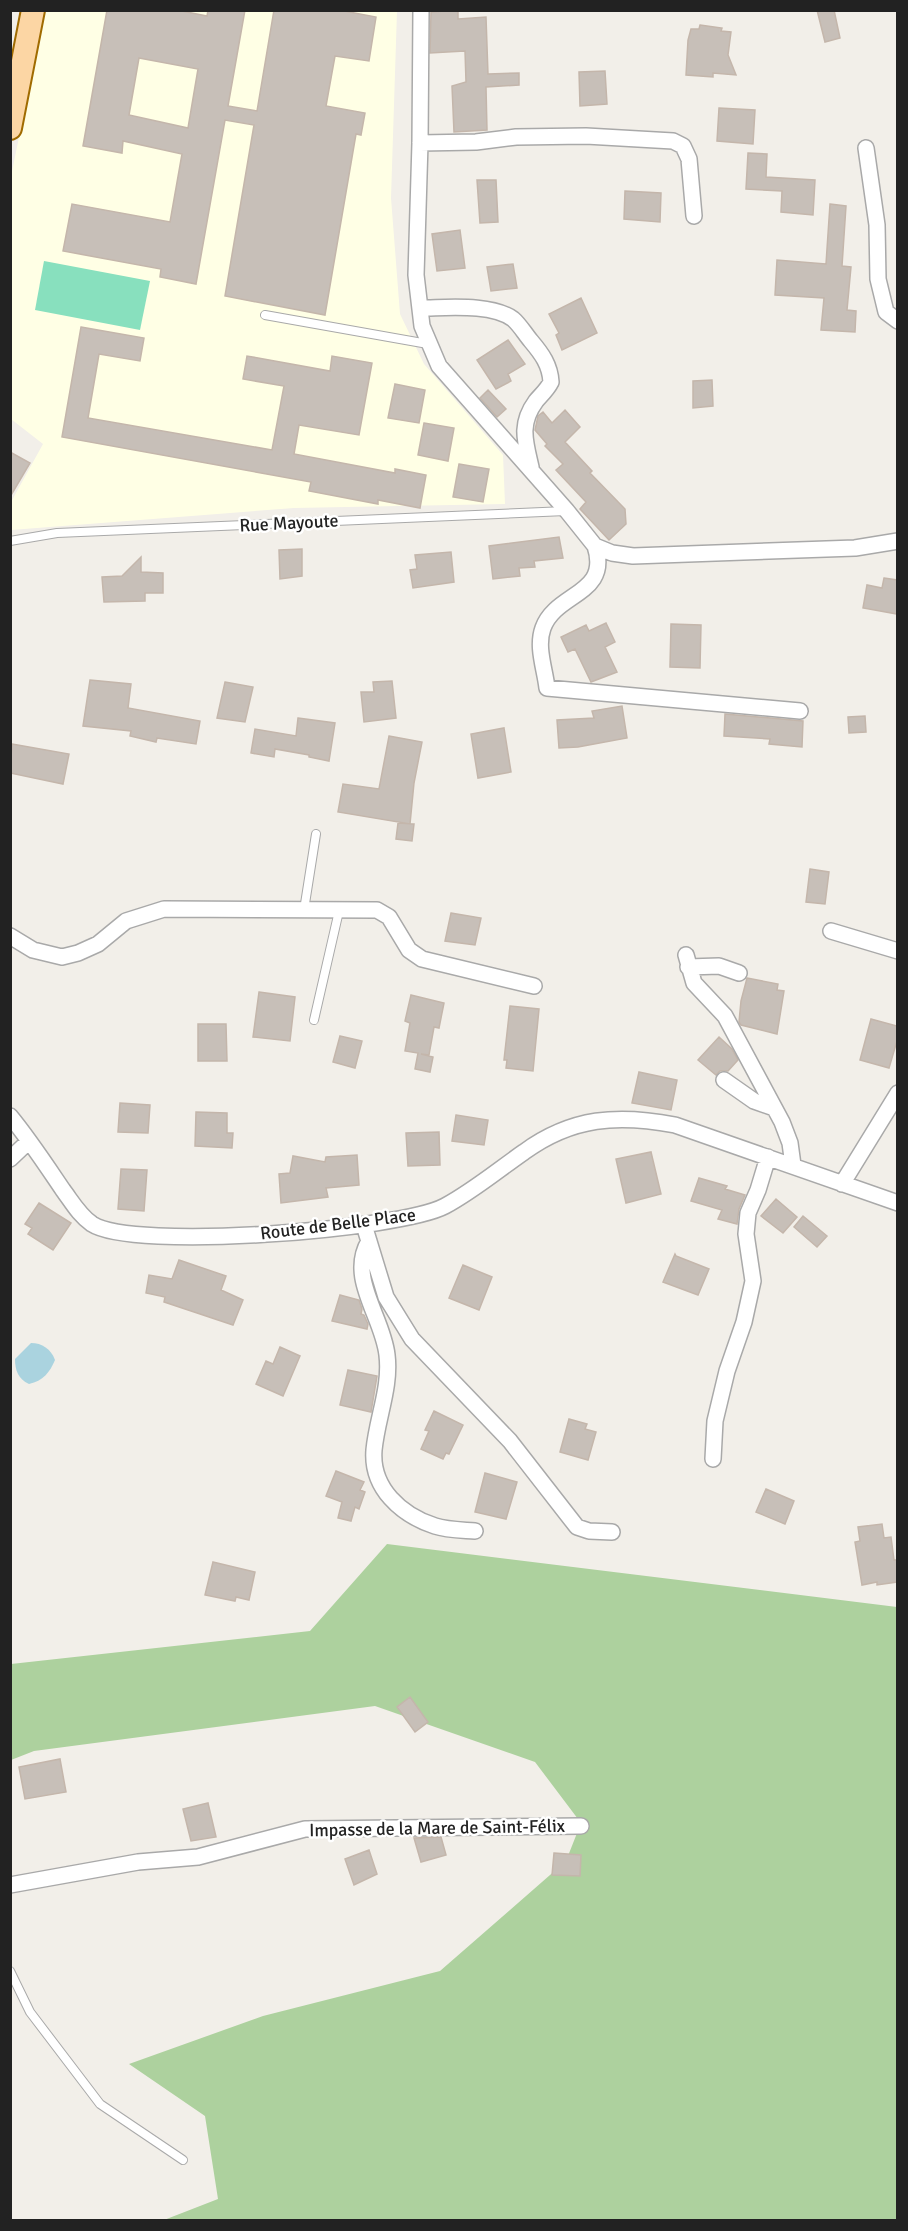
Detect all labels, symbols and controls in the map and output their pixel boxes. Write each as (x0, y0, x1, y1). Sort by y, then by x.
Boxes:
street label: Rue Mayoute (239, 509, 339, 537)
street label: Route de Belle Place (259, 1204, 417, 1244)
street label: Impasse de la Mare de Saint-Félix (309, 1815, 566, 1841)

